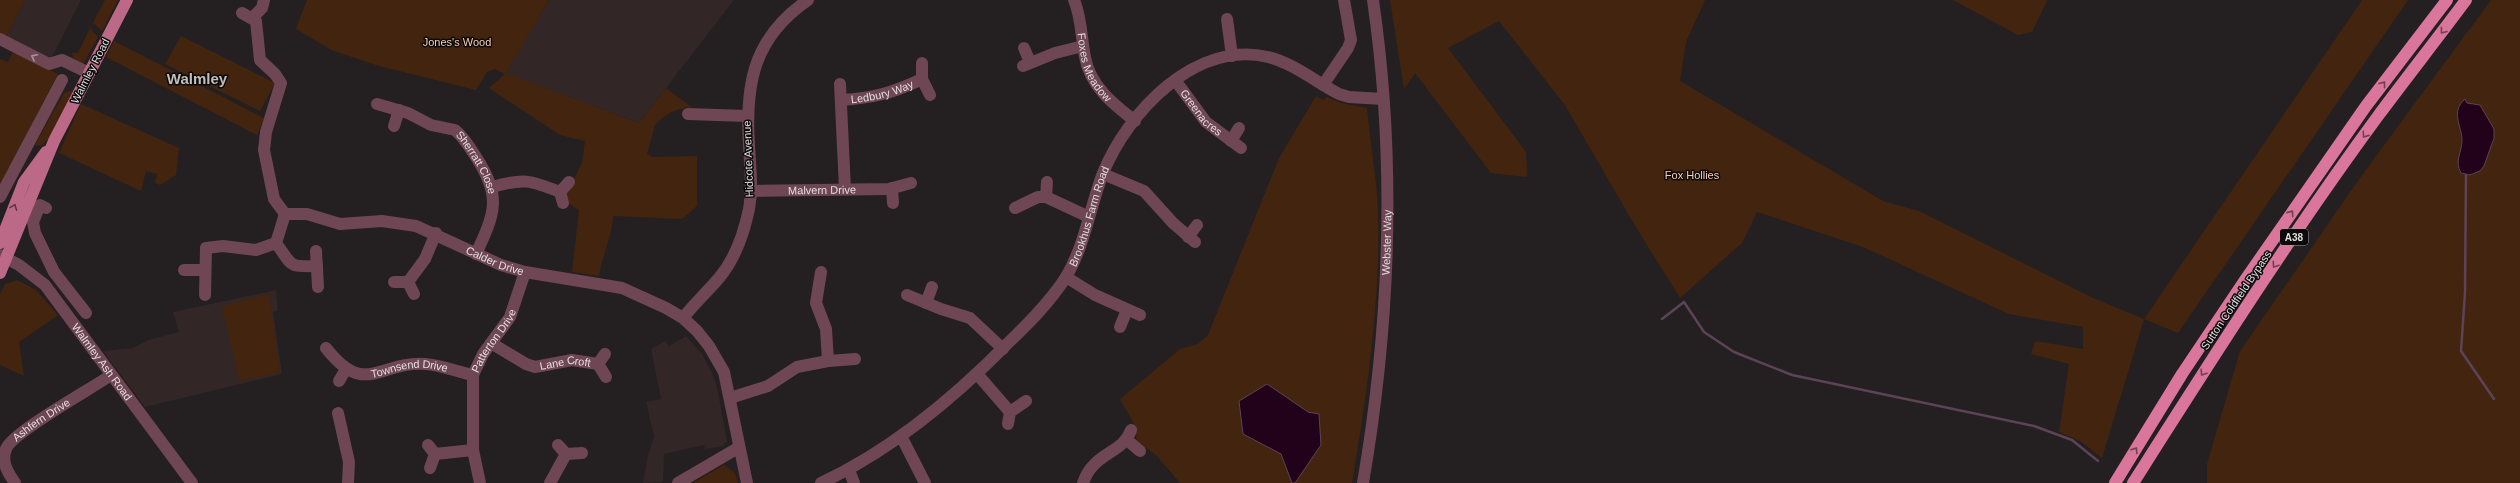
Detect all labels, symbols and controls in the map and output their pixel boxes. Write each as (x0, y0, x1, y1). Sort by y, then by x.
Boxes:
one-way arrow (2441, 27, 2448, 34)
street label: Foxes Meadow (1076, 32, 1114, 104)
park label: Jones's Wood (423, 36, 491, 48)
street label: Walmley Road (69, 37, 111, 105)
one-way arrow (31, 54, 38, 61)
district label: Walmley (167, 70, 228, 87)
street label: Ledbury Way (850, 78, 916, 105)
one-way arrow (2378, 81, 2385, 88)
street label: Greenacres (1178, 87, 1225, 138)
street label: Hidcote Avenue (741, 120, 755, 198)
street label: Sherratt Close (454, 129, 498, 195)
one-way arrow (2362, 131, 2370, 138)
street label: Brookhus Farm Road (1067, 164, 1111, 268)
park label: Fox Hollies (1665, 169, 1720, 181)
street label: Malvern Drive (788, 183, 856, 196)
one-way arrow (10, 203, 18, 210)
street label: Webster Way (1380, 209, 1393, 275)
one-way arrow (2286, 210, 2294, 217)
road number: A38 (2280, 229, 2308, 245)
street label: Calder Drive (464, 244, 525, 277)
street label: Sutton Coldfield Bypass (2198, 248, 2274, 352)
one-way arrow (2272, 261, 2280, 268)
street label: Patterton Drive (469, 308, 518, 374)
street label: Walmley Ash Road (70, 321, 134, 403)
street label: Lane Croft (539, 354, 591, 372)
street label: Townsend Drive (370, 358, 449, 380)
one-way arrow (2201, 369, 2208, 376)
street label: Ashfern Drive (10, 396, 72, 444)
one-way arrow (2130, 447, 2138, 454)

